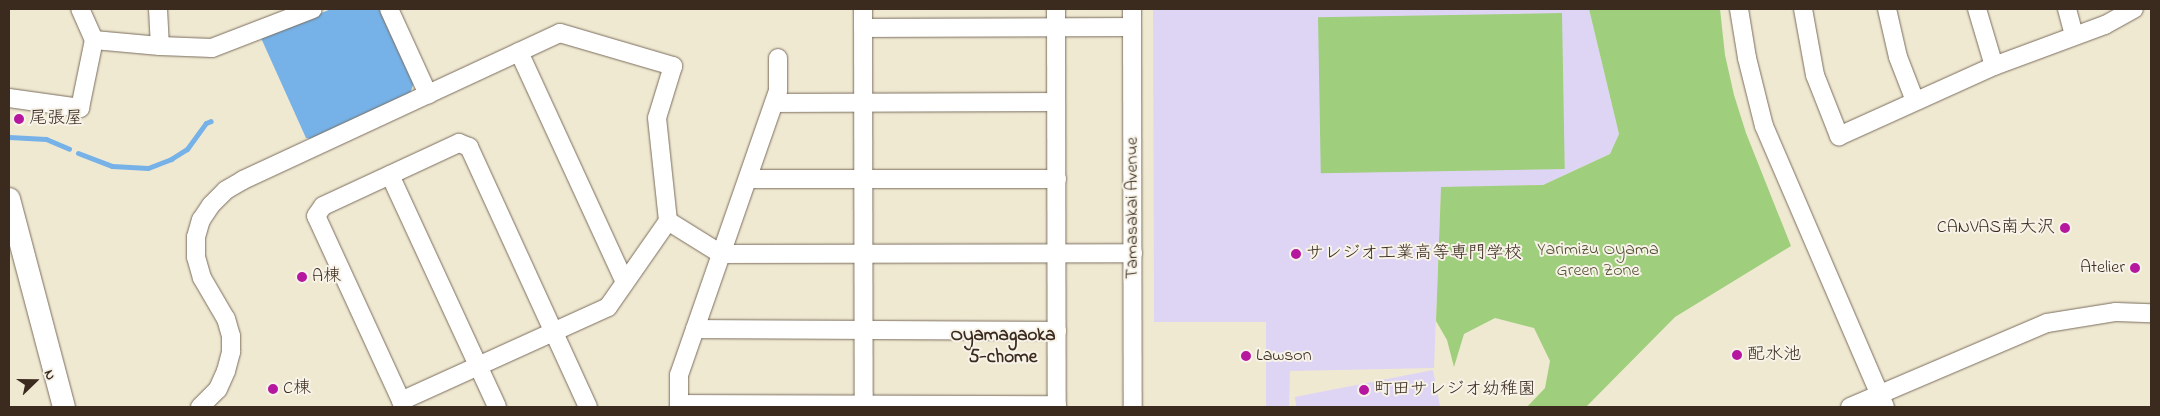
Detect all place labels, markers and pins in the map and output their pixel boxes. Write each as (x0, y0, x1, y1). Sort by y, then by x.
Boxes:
place label: 尾張屋 (29, 108, 83, 130)
marker: 尾張屋 (13, 113, 25, 125)
place label: CANVAS南大沢 (1937, 217, 2055, 239)
marker: CANVAS南大沢 (2059, 222, 2071, 234)
place label: サレジオ工業高等専門学校 (1306, 243, 1522, 265)
marker: サレジオ工業高等専門学校 (1290, 248, 1302, 260)
place label: Atelier (2080, 257, 2125, 279)
marker: Atelier (2129, 262, 2141, 274)
place label: A棟 (312, 266, 341, 288)
marker: A棟 (296, 271, 308, 283)
place label: 配水池 (1747, 344, 1801, 366)
place label: Lawson (1256, 345, 1312, 367)
marker: 配水池 (1731, 349, 1743, 361)
marker: Lawson (1240, 350, 1252, 362)
place label: C棟 (283, 378, 311, 400)
place label: 町田サレジオ幼稚園 (1374, 379, 1536, 401)
marker: C棟 (267, 383, 279, 395)
marker: 町田サレジオ幼稚園 (1358, 384, 1370, 396)

